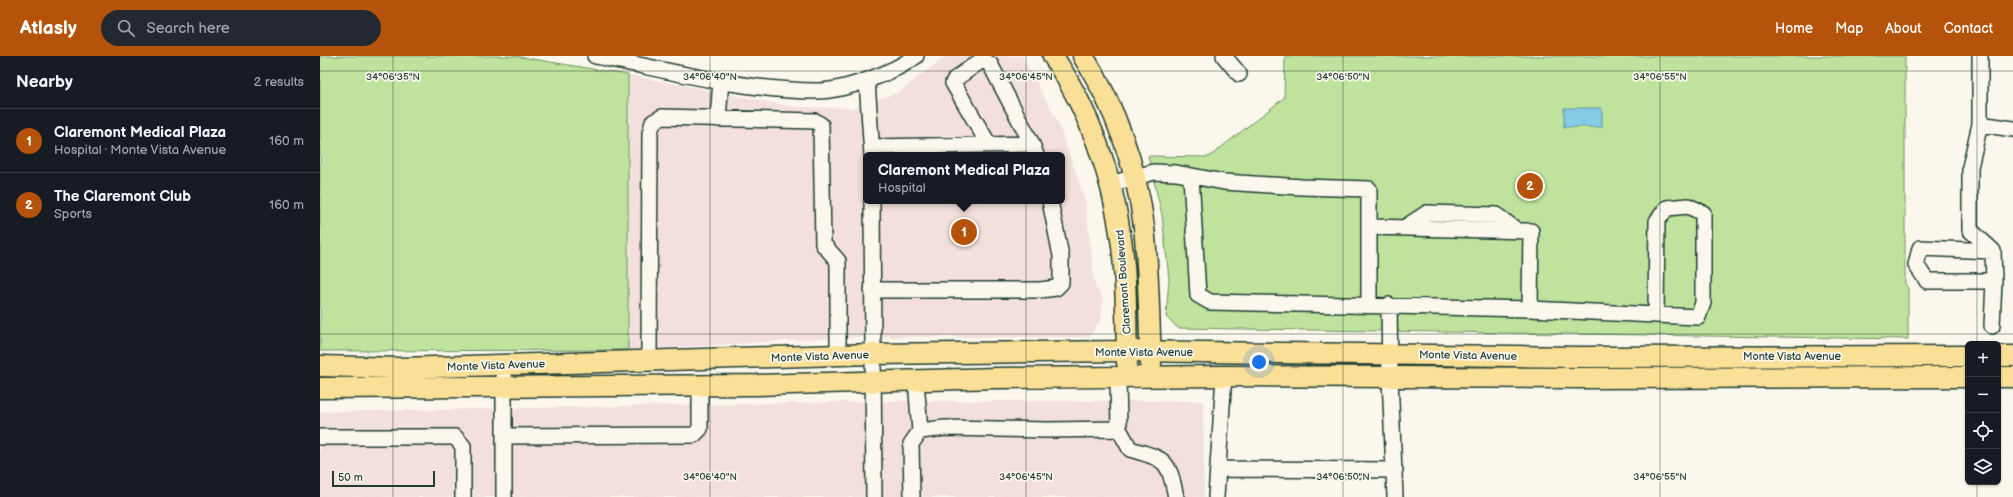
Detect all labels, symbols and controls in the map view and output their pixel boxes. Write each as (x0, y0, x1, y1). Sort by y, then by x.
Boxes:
search box (101, 10, 381, 46)
text: Atlasly (20, 17, 77, 40)
icon: search (115, 17, 137, 39)
text: Search here (147, 19, 230, 38)
text: Home (1775, 20, 1813, 37)
text: Map (1835, 20, 1863, 37)
text: About (1885, 20, 1922, 37)
text: Contact (1944, 20, 1993, 37)
text: 34°06'35"N (366, 71, 420, 83)
text: 34°06'40"N (683, 71, 737, 83)
text: 34°06'45"N (999, 71, 1053, 83)
text: 34°06'50"N (1316, 71, 1370, 83)
text: 34°06'55"N (1633, 71, 1687, 83)
text: Nearby (16, 72, 73, 92)
text: 2 results (254, 74, 304, 90)
text: Claremont Medical Plaza (54, 123, 226, 142)
text: 1 (26, 133, 32, 149)
text: 160 m (269, 133, 304, 149)
text: Hospital · Monte Vista Avenue (54, 142, 226, 158)
popup (863, 152, 1065, 204)
text: Claremont Medical Plaza (878, 161, 1050, 180)
pin: 2 (1517, 171, 1543, 201)
text: Hospital (878, 180, 926, 196)
text: The Claremont Club (54, 187, 191, 206)
text: 2 (25, 197, 33, 213)
text: 160 m (269, 197, 304, 213)
text: Sports (54, 206, 92, 222)
pin: 1 (951, 217, 977, 247)
street label: Claremont Boulevard (1113, 229, 1134, 335)
map controls (1965, 341, 2001, 485)
button: + (1965, 341, 2001, 377)
street label: Monte Vista Avenue (1095, 346, 1194, 359)
street label: Monte Vista Avenue (771, 348, 870, 365)
street label: Monte Vista Avenue (1419, 348, 1518, 363)
street label: Monte Vista Avenue (1743, 350, 1842, 363)
your location (1249, 352, 1269, 372)
street label: Monte Vista Avenue (447, 357, 546, 374)
button: − (1965, 377, 2001, 413)
button: locate (1965, 413, 2001, 449)
button: layers (1965, 449, 2001, 485)
scale bar (332, 469, 435, 488)
text: 50 m (338, 471, 363, 484)
text: 34°06'40"N (683, 471, 737, 483)
text: 34°06'45"N (999, 471, 1053, 483)
text: 34°06'50"N (1316, 471, 1370, 483)
text: 34°06'55"N (1633, 471, 1687, 483)

